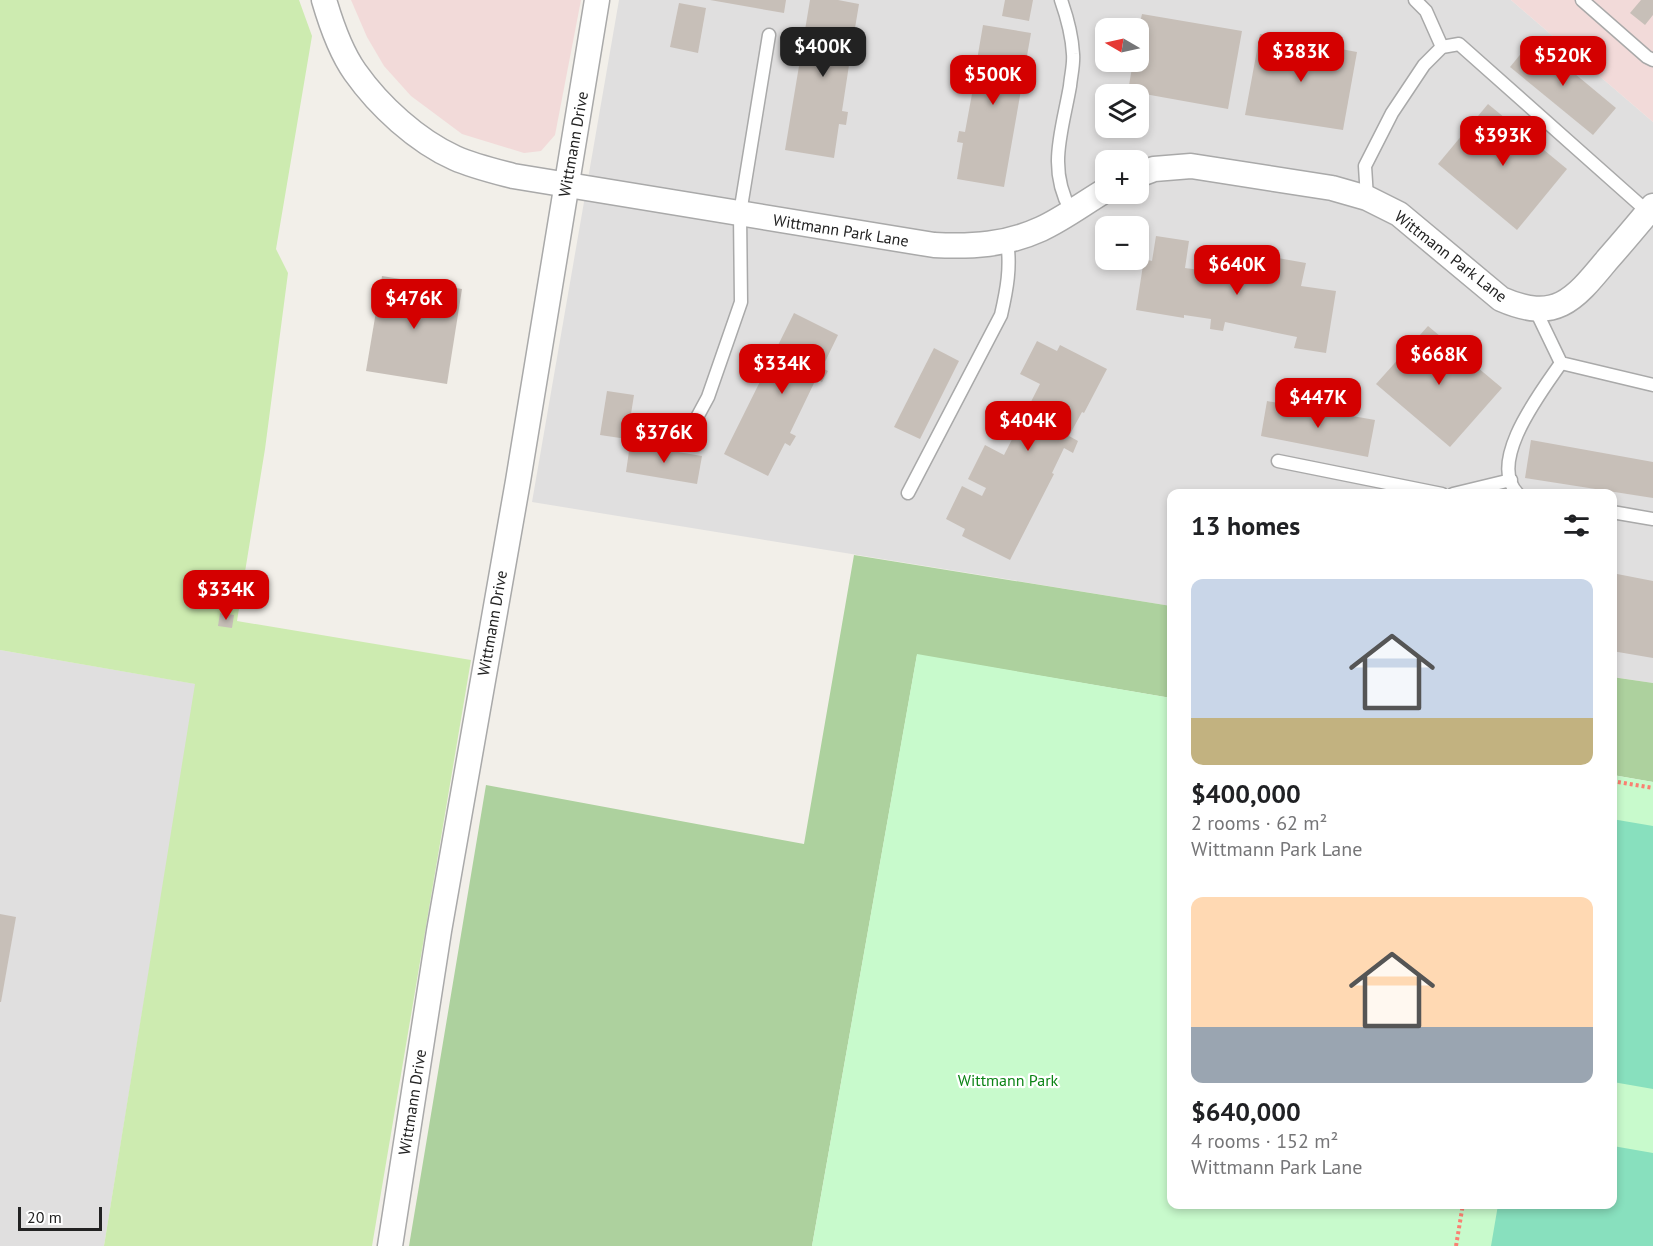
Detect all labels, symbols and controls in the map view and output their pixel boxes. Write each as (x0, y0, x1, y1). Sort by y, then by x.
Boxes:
north arrow (1095, 18, 1149, 72)
map controls (1095, 18, 1149, 270)
pin: $400K (781, 27, 865, 78)
pin: $383K (1259, 32, 1343, 83)
text: $400K (794, 33, 852, 59)
pin: $520K (1521, 36, 1605, 87)
text: $383K (1272, 38, 1330, 64)
text: $520K (1534, 42, 1592, 68)
pin: $500K (951, 55, 1035, 106)
text: $500K (964, 61, 1022, 87)
button: layers (1095, 84, 1149, 138)
street label: Wittmann Drive (554, 90, 592, 198)
pin: $393K (1461, 116, 1545, 167)
text: $393K (1474, 122, 1532, 148)
button: + (1095, 150, 1149, 204)
street label: Wittmann Park Lane (1391, 206, 1511, 306)
street label: Wittmann Park Lane (772, 209, 910, 251)
button: − (1095, 216, 1149, 270)
pin: $640K (1195, 245, 1279, 296)
text: $640K (1208, 251, 1266, 277)
pin: $476K (372, 279, 456, 330)
text: $476K (385, 285, 443, 311)
pin: $668K (1397, 335, 1481, 386)
text: $668K (1410, 341, 1468, 367)
pin: $334K (740, 344, 824, 395)
text: $334K (753, 350, 811, 376)
pin: $447K (1276, 378, 1360, 429)
text: $447K (1289, 384, 1347, 410)
pin: $404K (986, 401, 1070, 452)
text: $404K (999, 407, 1057, 433)
pin: $376K (622, 413, 706, 464)
text: $376K (635, 419, 693, 445)
text: 13 homes (1191, 509, 1300, 542)
icon: filters (1560, 509, 1593, 542)
street label: Wittmann Drive (473, 569, 511, 677)
pin: $334K (184, 570, 268, 621)
text: $334K (197, 576, 255, 602)
icon: home (1338, 618, 1446, 726)
text: $400,000 (1191, 777, 1301, 810)
text: 2 rooms · 62 m² (1191, 810, 1327, 836)
text: Wittmann Park Lane (1191, 836, 1362, 862)
icon: home (1338, 936, 1446, 1044)
street label: Wittmann Drive (394, 1048, 430, 1156)
park label: Wittmann Park (958, 1070, 1059, 1090)
text: $640,000 (1191, 1095, 1301, 1128)
text: 4 rooms · 152 m² (1191, 1128, 1338, 1154)
text: Wittmann Park Lane (1191, 1154, 1362, 1180)
scale bar (18, 1204, 102, 1232)
text: 20 m (27, 1207, 62, 1227)

